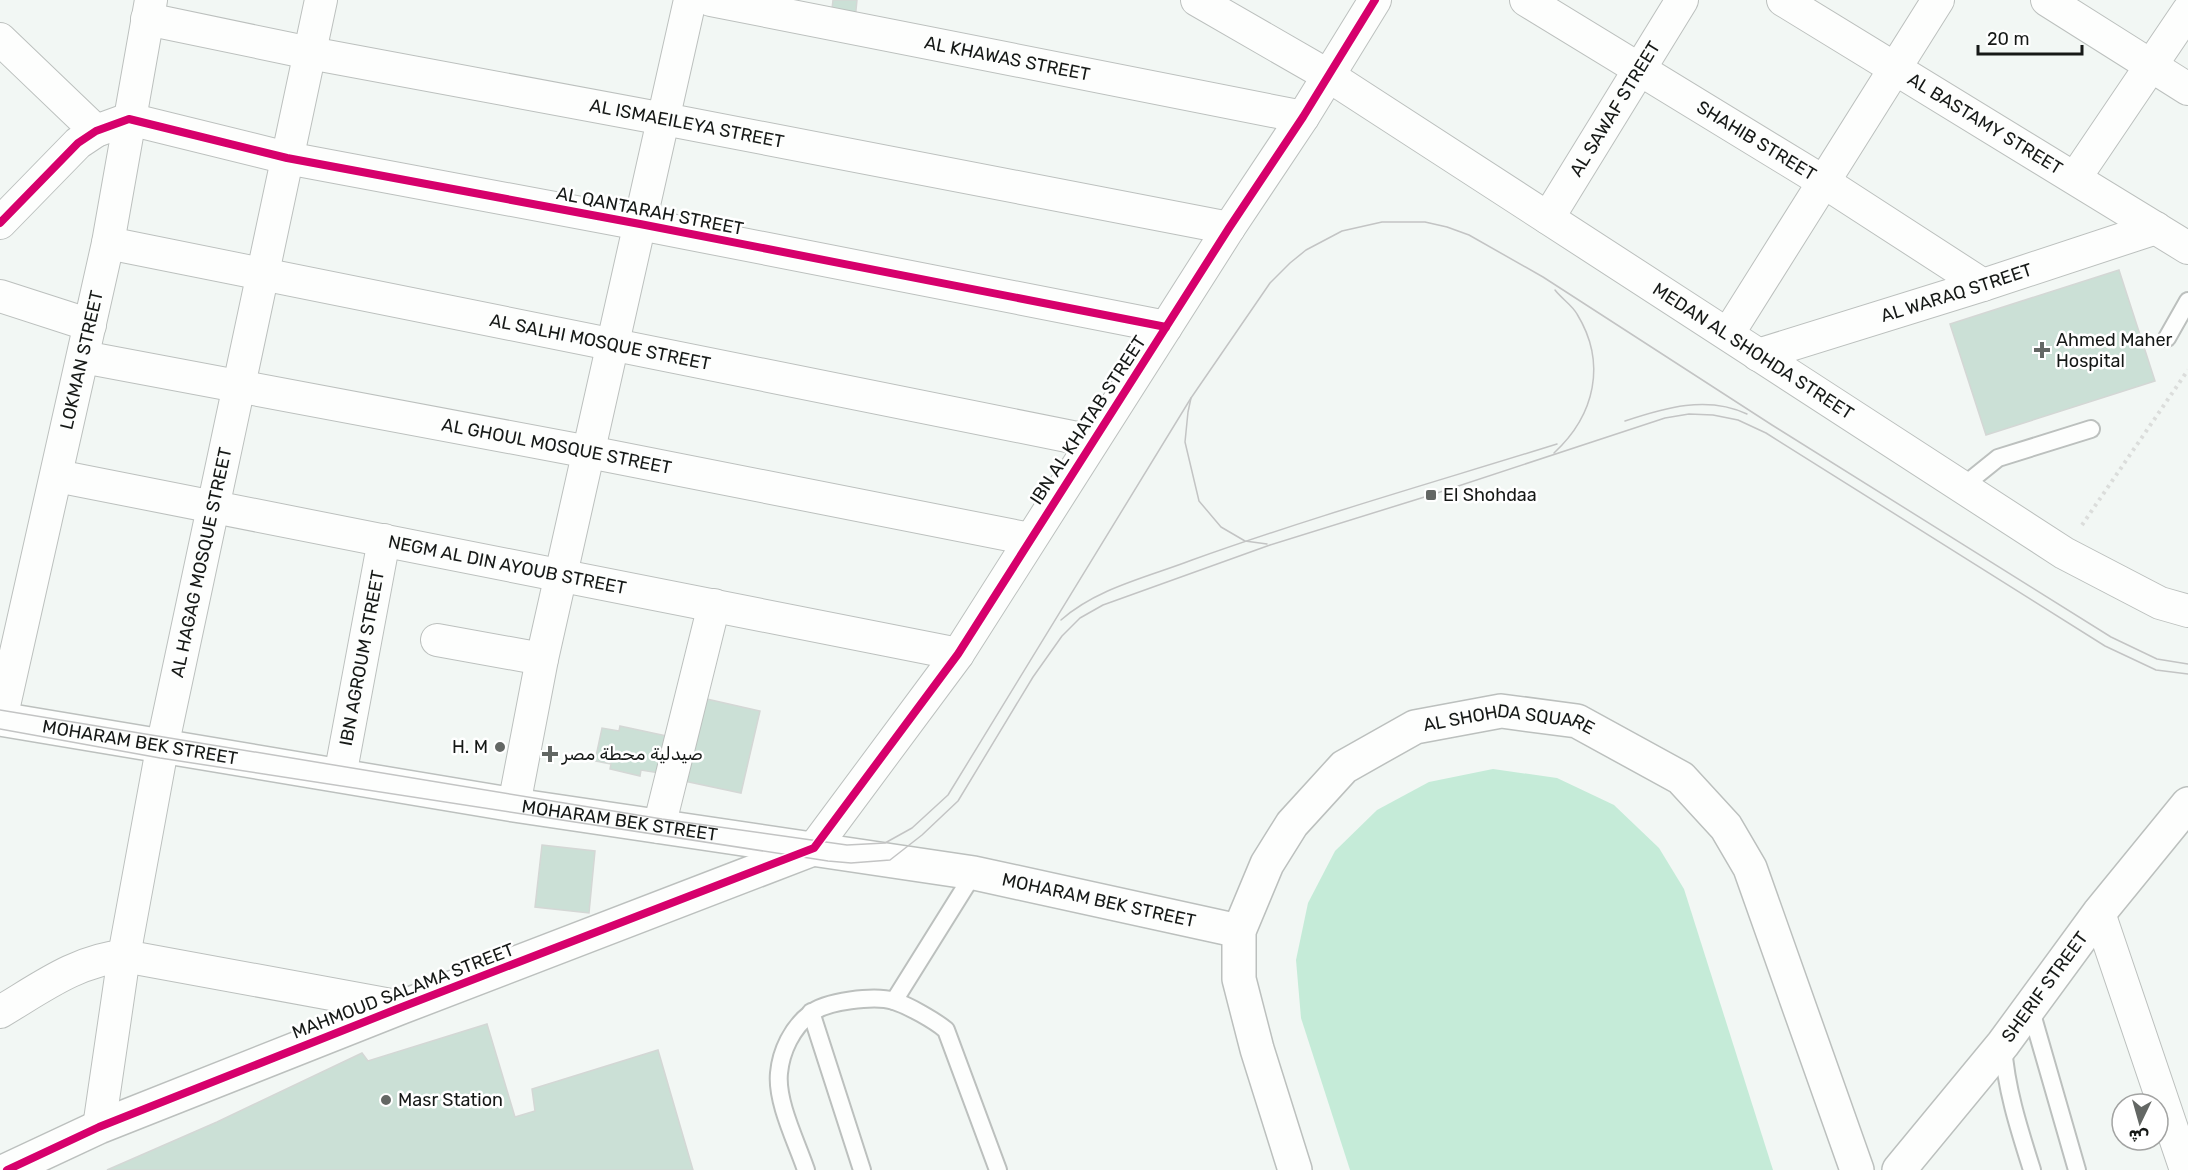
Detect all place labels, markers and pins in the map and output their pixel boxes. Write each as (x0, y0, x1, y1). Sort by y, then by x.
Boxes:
place label: Ahmed Maher Hospital (2056, 329, 2172, 372)
marker: Ahmed Maher Hospital (2033, 341, 2051, 359)
place label: El Shohdaa (1443, 484, 1537, 506)
marker: El Shohdaa (1424, 488, 1438, 502)
place label: H. M (452, 736, 488, 758)
marker: H. M (493, 740, 507, 754)
place label: صيدلية محطة مصر (561, 743, 703, 765)
marker: صيدلية محطة مصر (543, 747, 557, 761)
place label: Masr Station (398, 1089, 503, 1111)
marker: Masr Station (379, 1093, 393, 1107)

